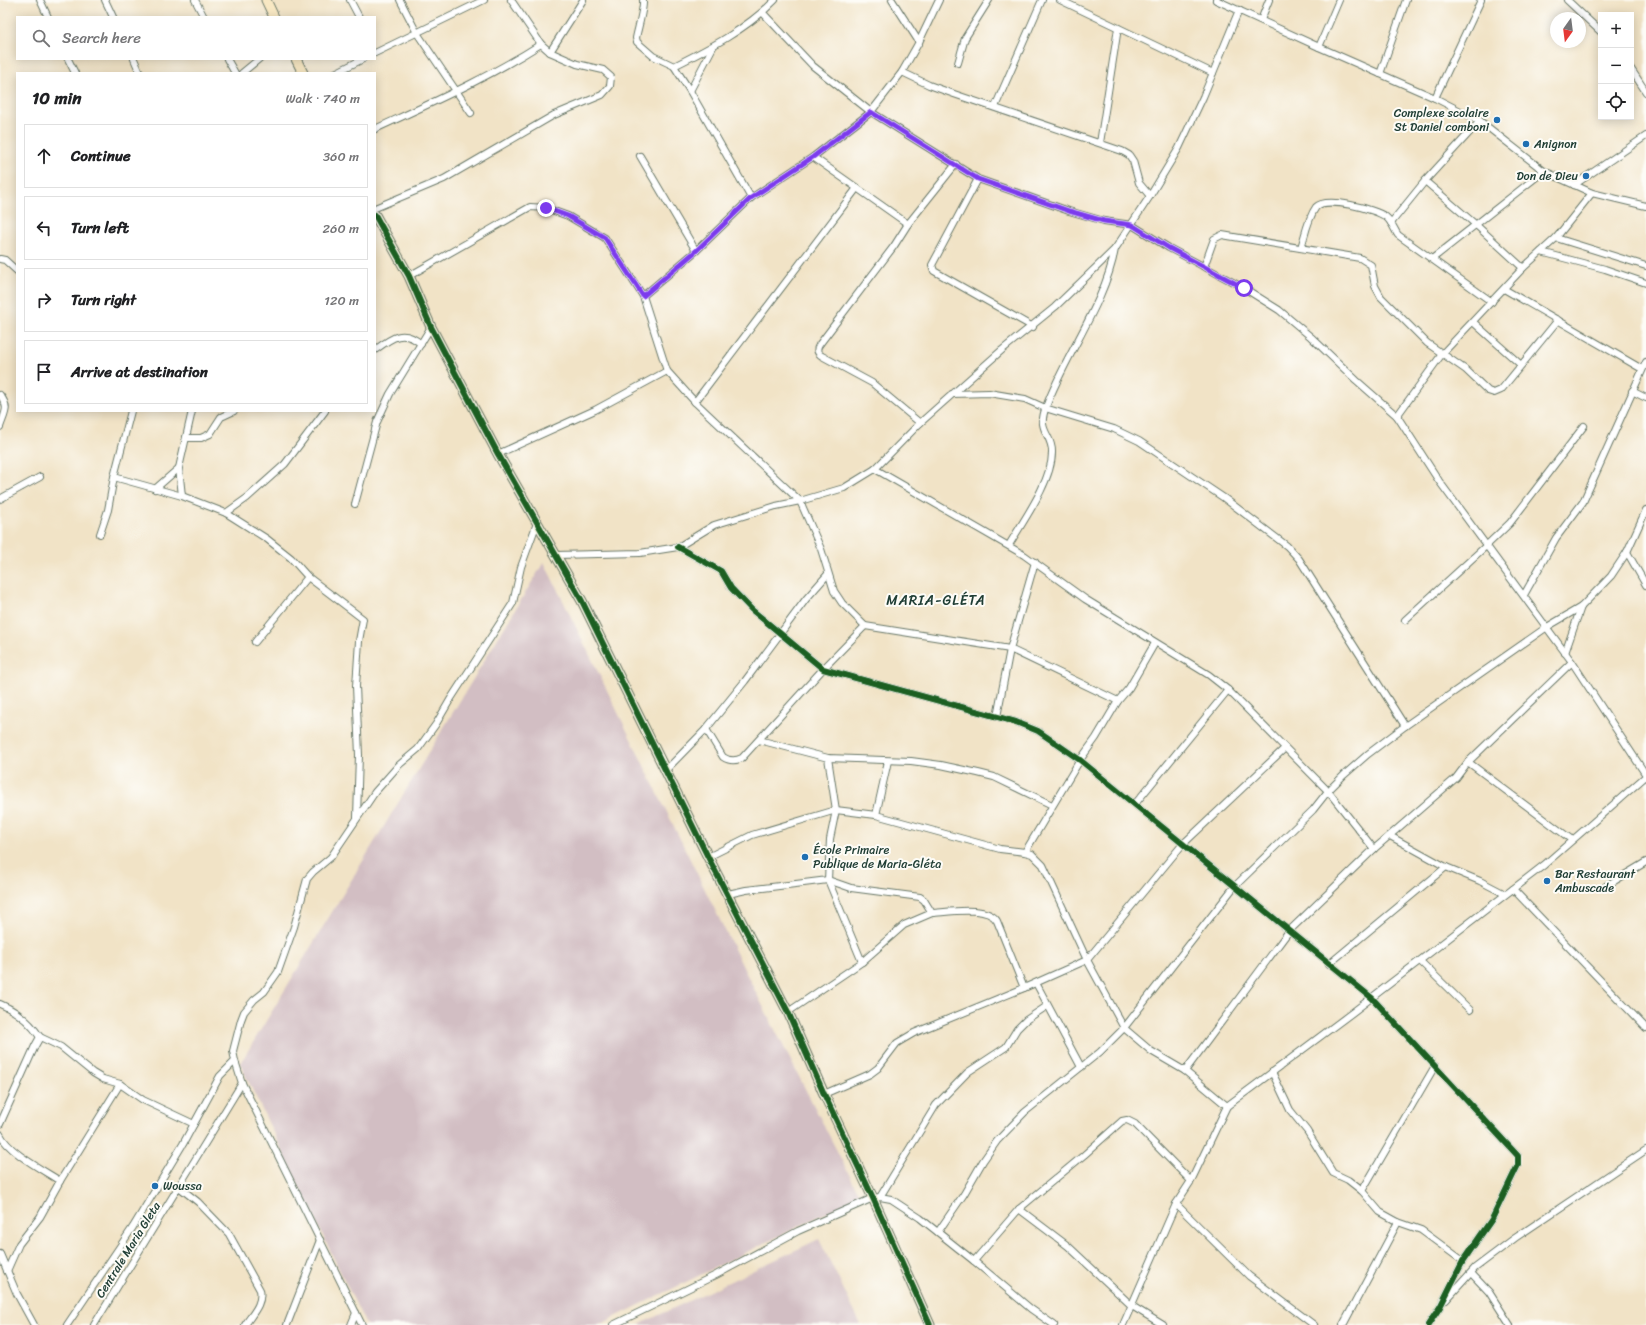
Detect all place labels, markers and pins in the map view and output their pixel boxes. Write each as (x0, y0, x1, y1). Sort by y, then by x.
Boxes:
place label: Complexe scolaire St Daniel comboni (1394, 102, 1490, 138)
marker: Complexe scolaire St Daniel comboni (1492, 115, 1502, 125)
place label: Anignon (1533, 133, 1577, 155)
marker: Anignon (1521, 139, 1531, 149)
place label: Don de Dieu (1516, 165, 1579, 187)
marker: Don de Dieu (1581, 171, 1591, 181)
place label: École Primaire Publique de Maria-Gléta (813, 839, 941, 875)
marker: École Primaire Publique de Maria-Gléta (800, 852, 810, 862)
place label: Bar Restaurant Ambuscade (1554, 863, 1636, 899)
marker: Bar Restaurant Ambuscade (1542, 876, 1552, 886)
place label: Woussa (163, 1175, 202, 1197)
marker: Woussa (150, 1181, 160, 1191)

